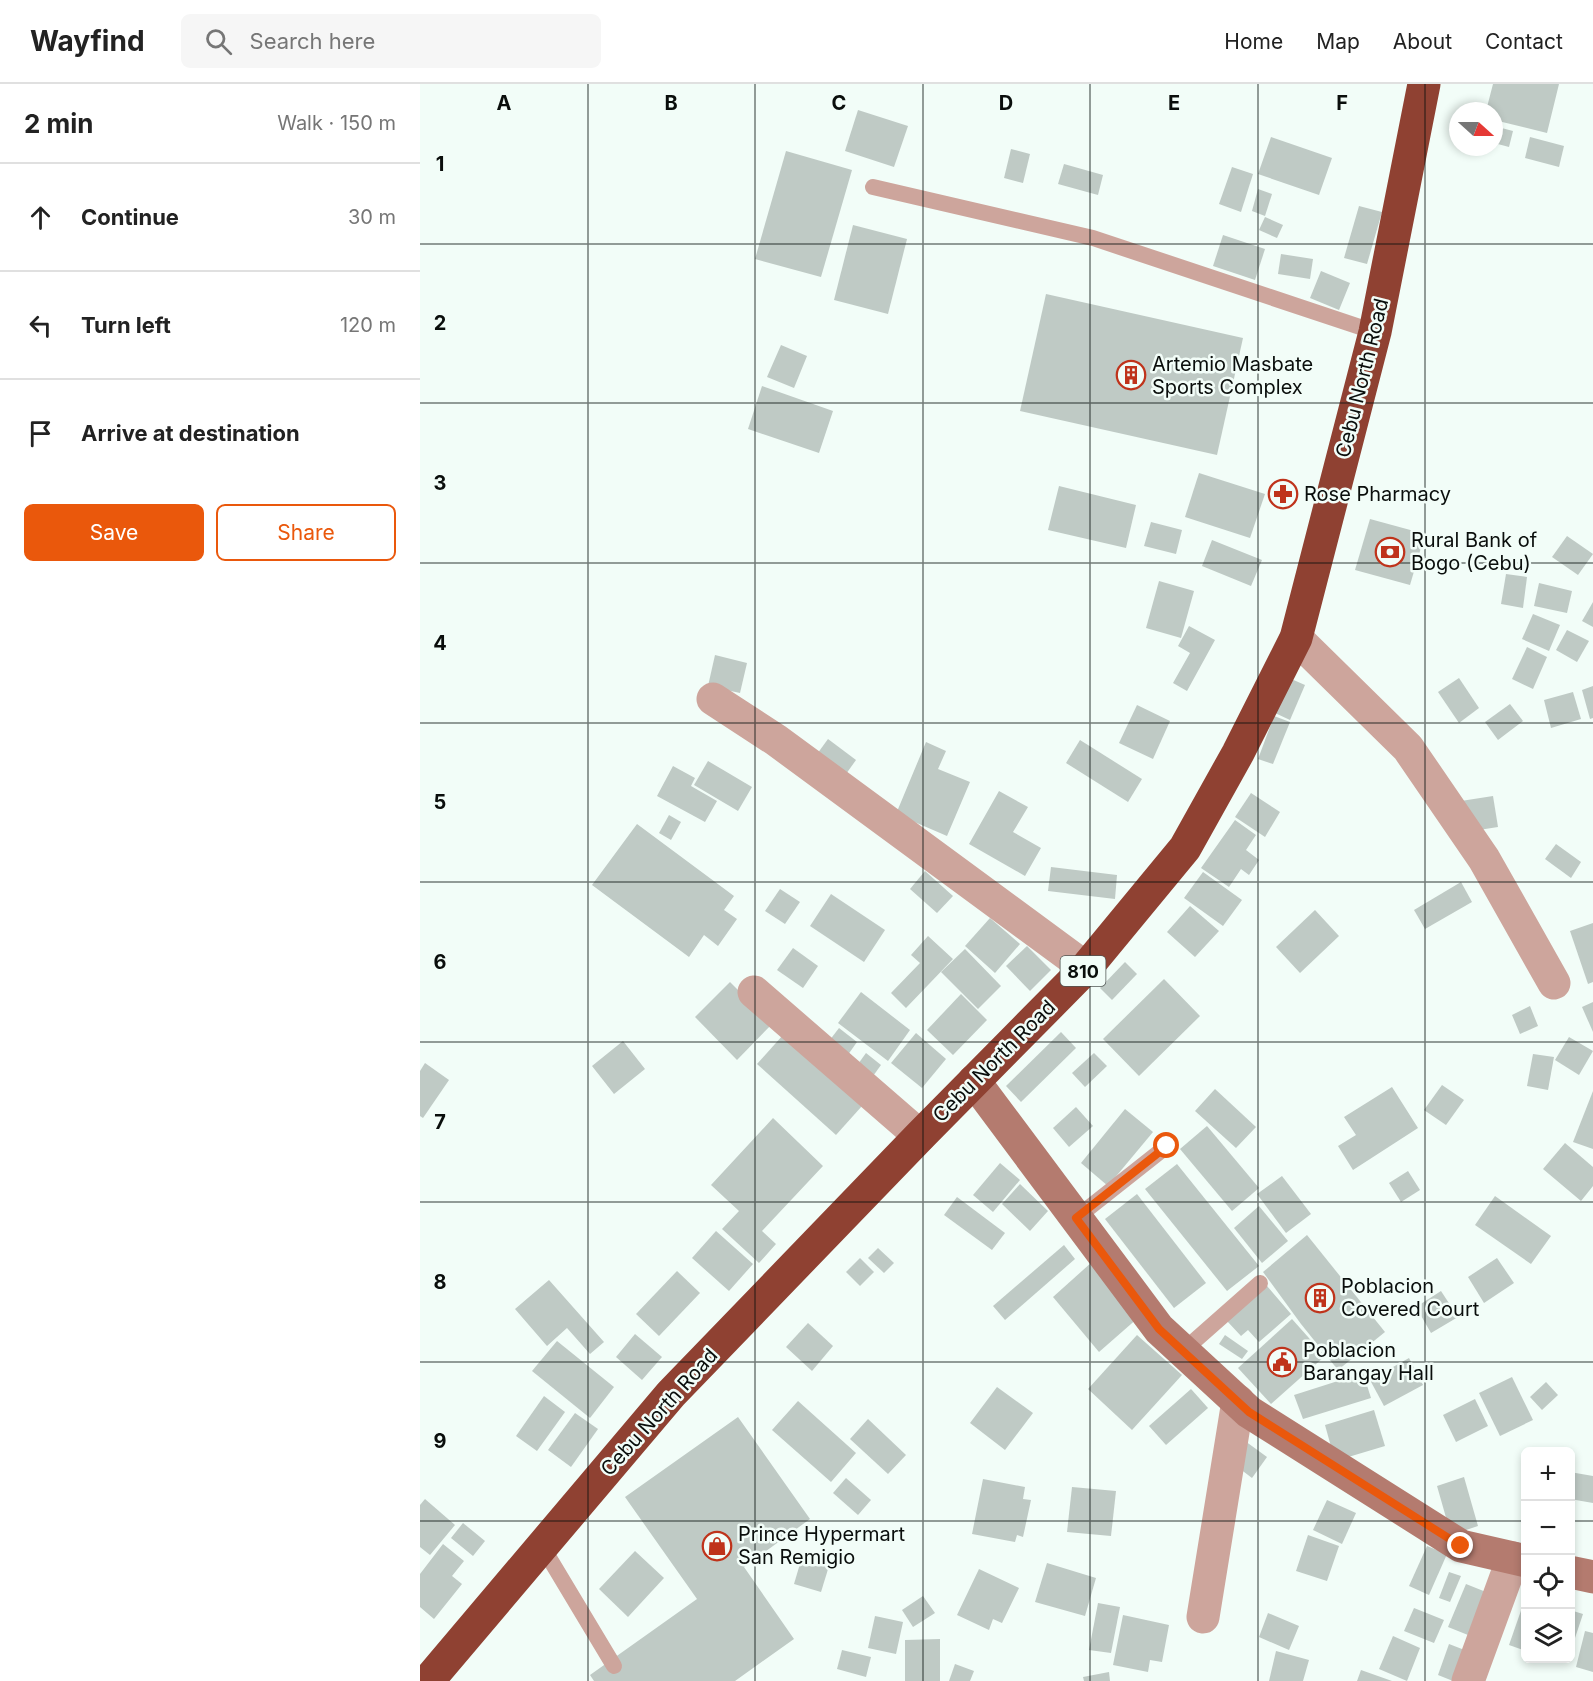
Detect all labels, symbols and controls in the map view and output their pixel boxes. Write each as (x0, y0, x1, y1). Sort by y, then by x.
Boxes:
search box (181, 14, 601, 68)
text: Wayfind (30, 24, 145, 58)
icon: search (202, 25, 235, 58)
text: Search here (250, 28, 375, 54)
text: Home (1224, 29, 1283, 54)
text: Map (1316, 29, 1360, 54)
text: About (1393, 29, 1452, 54)
text: Contact (1485, 29, 1563, 54)
text: A (497, 91, 512, 115)
text: B (664, 91, 678, 115)
text: C (832, 91, 846, 115)
text: D (999, 91, 1013, 115)
text: E (1168, 91, 1180, 115)
text: F (1336, 91, 1348, 115)
north arrow (1449, 102, 1503, 156)
text: 2 min (24, 108, 94, 139)
text: Walk · 150 m (277, 111, 396, 135)
text: 1 (436, 152, 444, 176)
icon: ahead (24, 201, 57, 234)
text: Continue (81, 204, 179, 230)
text: 30 m (348, 205, 396, 229)
street label: Cebu North Road (1331, 296, 1393, 460)
icon: left (24, 309, 57, 342)
text: 2 (434, 311, 446, 335)
text: Turn left (81, 312, 171, 338)
text: 120 m (340, 313, 396, 337)
place label: Artemio Masbate Sports Complex (1152, 352, 1313, 399)
building icon: Artemio Masbate Sports Complex (1115, 359, 1147, 391)
icon: arrive (24, 417, 57, 450)
text: Arrive at destination (81, 420, 300, 446)
text: 3 (434, 471, 446, 495)
pharmacy icon: Rose Pharmacy (1267, 478, 1299, 510)
place label: Rose Pharmacy (1304, 482, 1451, 506)
button: Save (24, 504, 204, 561)
button: Share (216, 504, 396, 561)
place label: Rural Bank of Bogo (Cebu) (1411, 528, 1538, 575)
bank icon: Rural Bank of Bogo (Cebu) (1374, 536, 1406, 568)
text: 4 (433, 631, 447, 655)
text: 5 (434, 790, 446, 814)
text: 6 (434, 950, 447, 974)
road number: 810 (1060, 956, 1106, 986)
street label: Cebu North Road (928, 995, 1060, 1127)
text: 7 (434, 1110, 446, 1134)
route start (1153, 1132, 1179, 1158)
text: 8 (433, 1270, 447, 1294)
place label: Poblacion Covered Court (1341, 1274, 1480, 1321)
building icon: Poblacion Covered Court (1304, 1282, 1336, 1314)
place label: Poblacion Barangay Hall (1303, 1338, 1434, 1385)
street label: Cebu North Road (596, 1343, 722, 1481)
public building icon: Poblacion Barangay Hall (1266, 1346, 1298, 1378)
text: 9 (434, 1429, 447, 1453)
map controls (1521, 1447, 1575, 1663)
button: + (1521, 1447, 1575, 1501)
button: − (1521, 1501, 1575, 1555)
place label: Prince Hypermart San Remigio (738, 1522, 906, 1569)
shop icon: Prince Hypermart San Remigio (701, 1530, 733, 1562)
route end (1447, 1532, 1473, 1558)
button: locate (1521, 1555, 1575, 1609)
button: layers (1521, 1609, 1575, 1663)

